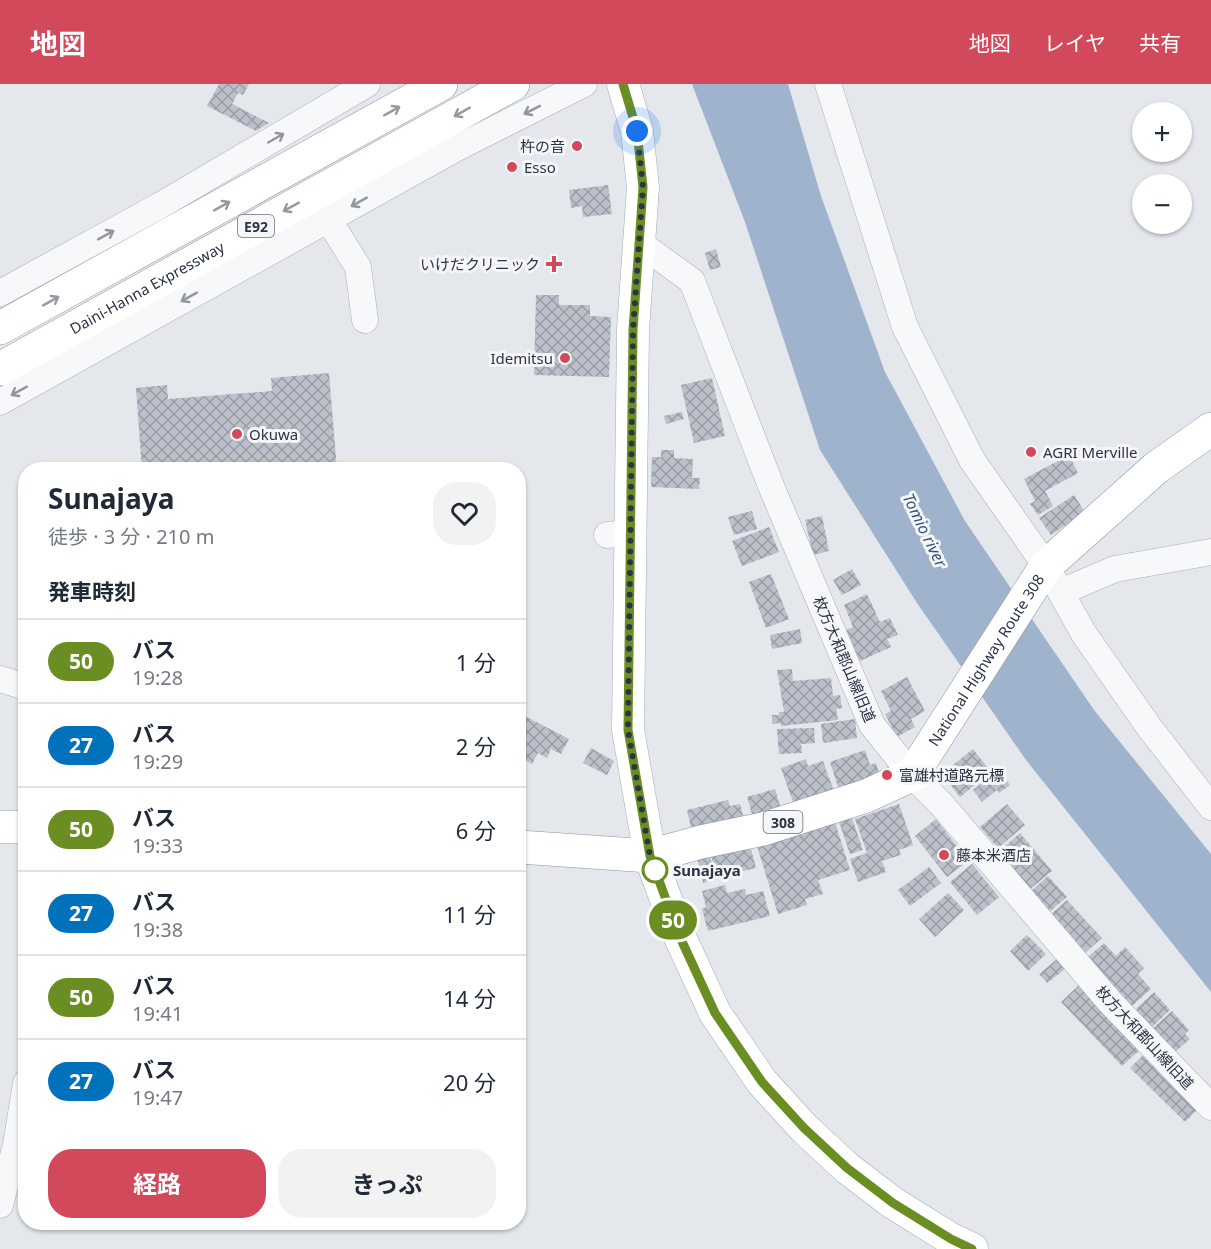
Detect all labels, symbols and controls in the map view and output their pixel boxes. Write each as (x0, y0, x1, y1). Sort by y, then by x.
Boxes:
text: 地図 (30, 24, 86, 62)
text: 地図 (969, 29, 1011, 57)
text: レイヤ (1044, 29, 1106, 57)
text: 共有 (1139, 29, 1181, 57)
map controls (1132, 102, 1192, 234)
button: + (1132, 102, 1192, 162)
one-way arrow (383, 105, 400, 117)
one-way arrow (523, 105, 541, 116)
one-way arrow (453, 107, 470, 119)
your location (622, 116, 652, 146)
one-way arrow (267, 131, 284, 143)
place label: 杵の音 (520, 136, 565, 156)
marker: 杵の音 (570, 139, 584, 153)
place label: Esso (524, 157, 556, 177)
marker: Esso (505, 160, 519, 174)
button: − (1132, 174, 1192, 234)
one-way arrow (351, 197, 369, 208)
one-way arrow (213, 200, 230, 212)
one-way arrow (283, 201, 300, 213)
road number: E92 (238, 215, 274, 237)
one-way arrow (97, 229, 115, 240)
street label: Daini-Hanna Expressway (66, 236, 228, 338)
place label: いけだクリニック (420, 254, 540, 274)
marker: いけだクリニック (545, 255, 563, 273)
one-way arrow (181, 291, 198, 303)
one-way arrow (43, 294, 60, 306)
place label: Idemitsu (490, 348, 553, 368)
marker: Idemitsu (558, 351, 572, 365)
one-way arrow (10, 386, 28, 397)
place label: Okuwa (249, 424, 298, 444)
marker: Okuwa (230, 427, 244, 441)
place label: AGRI Merville (1043, 442, 1137, 462)
marker: AGRI Merville (1024, 445, 1038, 459)
text: Sunajaya (48, 479, 174, 517)
button: heart (433, 482, 496, 545)
water label: Tomio river (898, 489, 953, 571)
text: 徒歩 · 3 分 · 210 m (48, 523, 214, 550)
street label: National Highway Route 308 (923, 570, 1048, 750)
text: 発車時刻 (48, 576, 136, 606)
street label: 枚方大和郡山線旧道 (809, 593, 881, 725)
text: バス (132, 634, 176, 664)
text: 50 (69, 647, 93, 675)
text: 1 分 (456, 647, 496, 677)
text: 19:28 (132, 664, 183, 691)
text: バス (132, 718, 176, 748)
text: 27 (69, 731, 93, 759)
text: 2 分 (456, 731, 496, 761)
text: 19:29 (132, 748, 183, 775)
place label: 富雄村道路元標 (899, 765, 1004, 785)
marker: 富雄村道路元標 (880, 768, 894, 782)
text: バス (132, 802, 176, 832)
road number: 308 (764, 811, 802, 833)
text: 50 (69, 815, 93, 843)
text: 6 分 (456, 815, 496, 845)
text: 19:33 (132, 832, 183, 859)
place label: 藤本米酒店 (956, 845, 1031, 865)
marker: 藤本米酒店 (937, 848, 951, 862)
marker: Sunajaya (642, 857, 668, 883)
place label: Sunajaya (673, 860, 741, 880)
text: バス (132, 886, 176, 916)
text: 27 (69, 899, 93, 927)
text: 11 分 (443, 899, 496, 929)
line badge: 50 (646, 900, 700, 940)
text: 50 (661, 906, 685, 934)
text: 19:38 (132, 916, 183, 943)
text: バス (132, 970, 176, 1000)
street label: 枚方大和郡山線旧道 (1092, 981, 1198, 1093)
text: 50 (69, 983, 93, 1011)
text: 14 分 (443, 983, 496, 1013)
text: 19:41 (132, 1000, 183, 1027)
text: バス (132, 1054, 176, 1084)
text: 27 (69, 1067, 93, 1095)
text: 20 分 (443, 1067, 496, 1097)
text: 19:47 (132, 1084, 183, 1111)
button: 経路 (48, 1149, 266, 1218)
button: きっぷ (278, 1149, 496, 1218)

